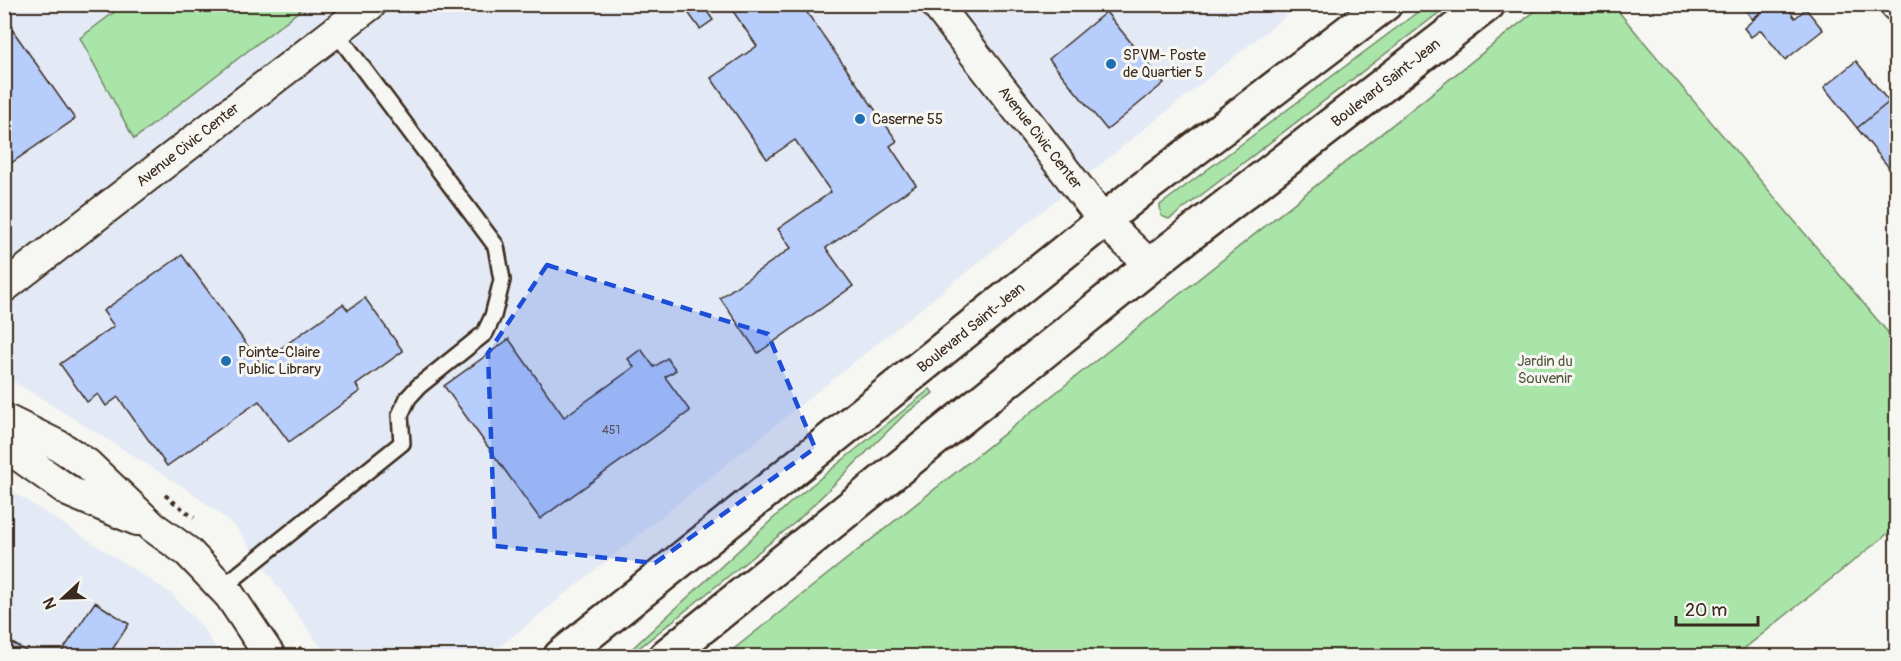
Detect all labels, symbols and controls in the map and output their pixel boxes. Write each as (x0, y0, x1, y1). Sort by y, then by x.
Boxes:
street label: Boulevard Saint-Jean (1328, 35, 1444, 131)
place label: SPVM- Poste de Quartier 5 (1123, 46, 1207, 82)
marker: SPVM- Poste de Quartier 5 (1104, 57, 1118, 71)
street label: Avenue Civic Center (994, 83, 1087, 194)
street label: Avenue Civic Center (133, 98, 244, 191)
place label: Caserne 55 (872, 110, 943, 129)
marker: Caserne 55 (853, 112, 867, 126)
street label: Boulevard Saint-Jean (913, 279, 1029, 377)
place label: Pointe-Claire Public Library (238, 343, 321, 379)
park label: Jardin du Souvenir (1517, 352, 1573, 388)
marker: Pointe-Claire Public Library (219, 354, 233, 368)
house number: 451 (602, 423, 620, 438)
north arrow (33, 568, 93, 628)
scale bar (1676, 589, 1758, 627)
text: N (39, 594, 61, 612)
text: 20 m (1685, 599, 1727, 622)

